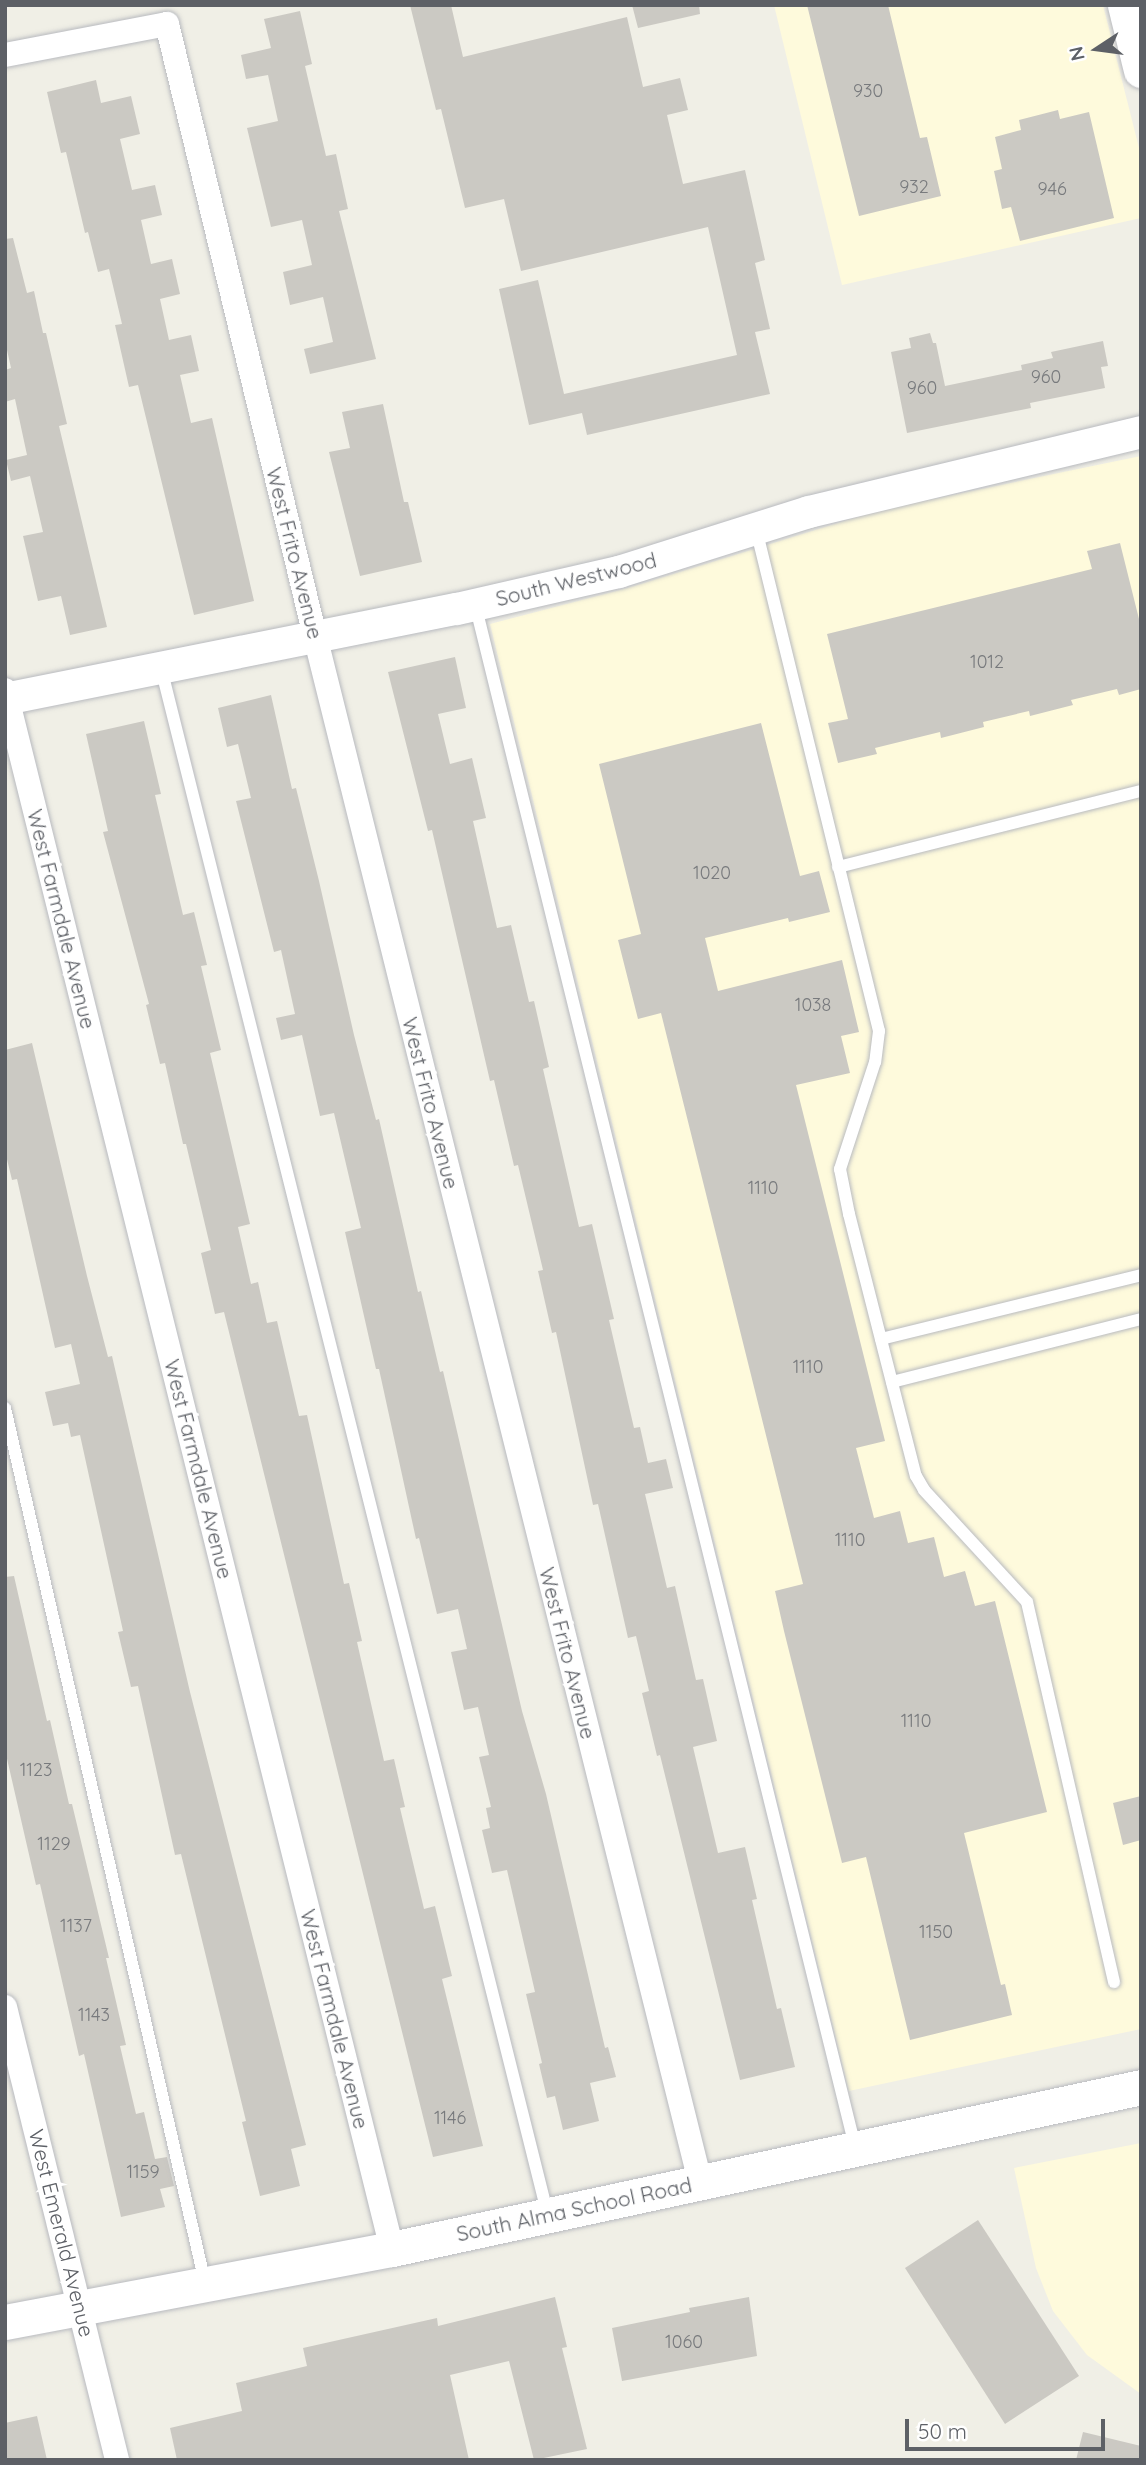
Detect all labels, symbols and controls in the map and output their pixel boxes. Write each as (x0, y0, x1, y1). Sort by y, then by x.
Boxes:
north arrow (1062, 14, 1132, 84)
text: N (1063, 44, 1090, 63)
house number: 930 (853, 80, 883, 102)
house number: 932 (899, 176, 929, 198)
house number: 946 (1037, 178, 1067, 200)
house number: 960 (1031, 366, 1061, 388)
house number: 960 (907, 377, 937, 399)
street label: West Frito Avenue (261, 465, 329, 641)
street label: South Westwood (493, 547, 659, 611)
house number: 1012 (970, 651, 1004, 673)
street label: West Farmdale Avenue (23, 807, 101, 1031)
house number: 1020 (693, 862, 731, 884)
house number: 1038 (795, 994, 831, 1016)
street label: West Frito Avenue (397, 1015, 465, 1191)
house number: 1110 (748, 1177, 778, 1199)
house number: 1110 (793, 1356, 823, 1378)
street label: West Farmdale Avenue (160, 1357, 238, 1581)
house number: 1110 (835, 1529, 865, 1551)
street label: West Frito Avenue (534, 1565, 602, 1741)
house number: 1110 (901, 1710, 931, 1732)
house number: 1123 (20, 1759, 52, 1781)
house number: 1129 (37, 1833, 71, 1855)
street label: West Farmdale Avenue (296, 1907, 374, 2131)
house number: 1137 (60, 1915, 92, 1937)
house number: 1150 (919, 1921, 953, 1943)
house number: 1143 (78, 2004, 110, 2026)
house number: 1146 (434, 2107, 466, 2129)
street label: West Emerald Avenue (24, 2127, 100, 2339)
house number: 1159 (126, 2161, 160, 2183)
street label: South Alma School Road (454, 2172, 694, 2246)
house number: 1060 (665, 2331, 703, 2353)
scale bar (908, 2406, 1108, 2450)
text: 50 m (918, 2418, 967, 2444)

